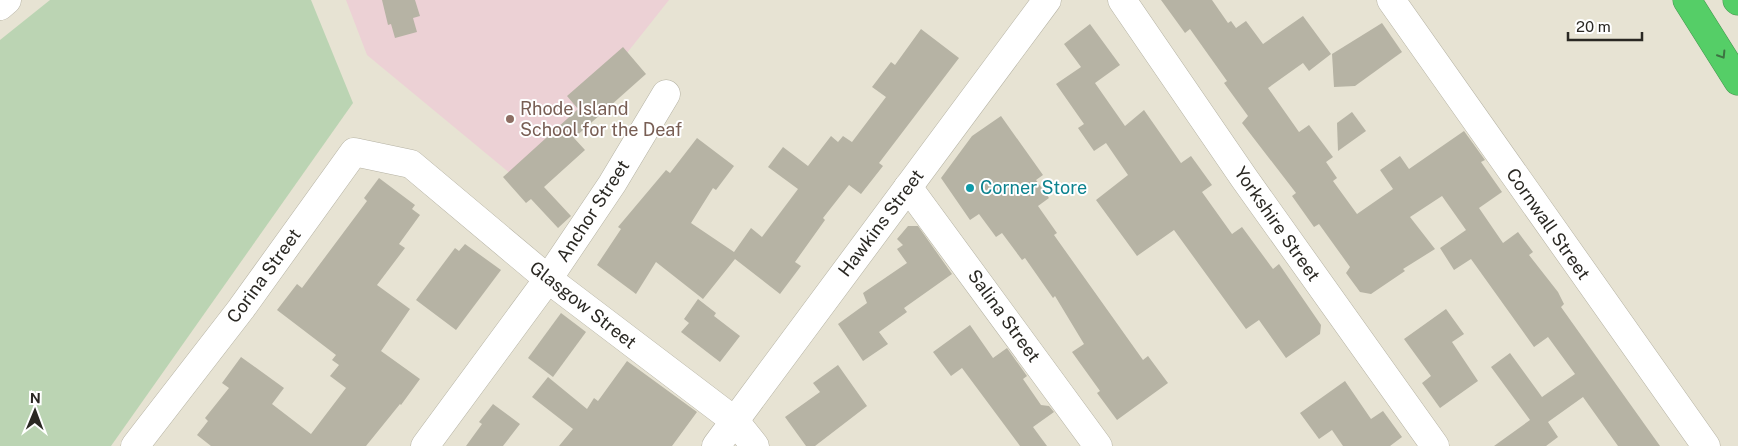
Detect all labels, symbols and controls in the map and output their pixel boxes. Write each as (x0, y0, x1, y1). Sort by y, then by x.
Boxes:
scale bar (1568, 10, 1642, 42)
text: 20 m (1576, 18, 1611, 35)
one-way arrow (1715, 50, 1725, 59)
place label: Rhode Island School for the Deaf (520, 98, 682, 140)
marker: Rhode Island School for the Deaf (504, 113, 516, 125)
street label: Anchor Street (552, 156, 633, 266)
street label: Yorkshire Street (1230, 162, 1325, 285)
street label: Cornwall Street (1502, 164, 1595, 283)
street label: Hawkins Street (834, 165, 928, 280)
place label: Corner Store (980, 177, 1087, 198)
marker: Corner Store (964, 182, 976, 194)
street label: Corina Street (222, 224, 305, 327)
street label: Glasgow Street (526, 257, 641, 353)
street label: Salina Street (964, 265, 1045, 366)
north arrow (10, 386, 60, 436)
text: N (30, 390, 41, 406)

